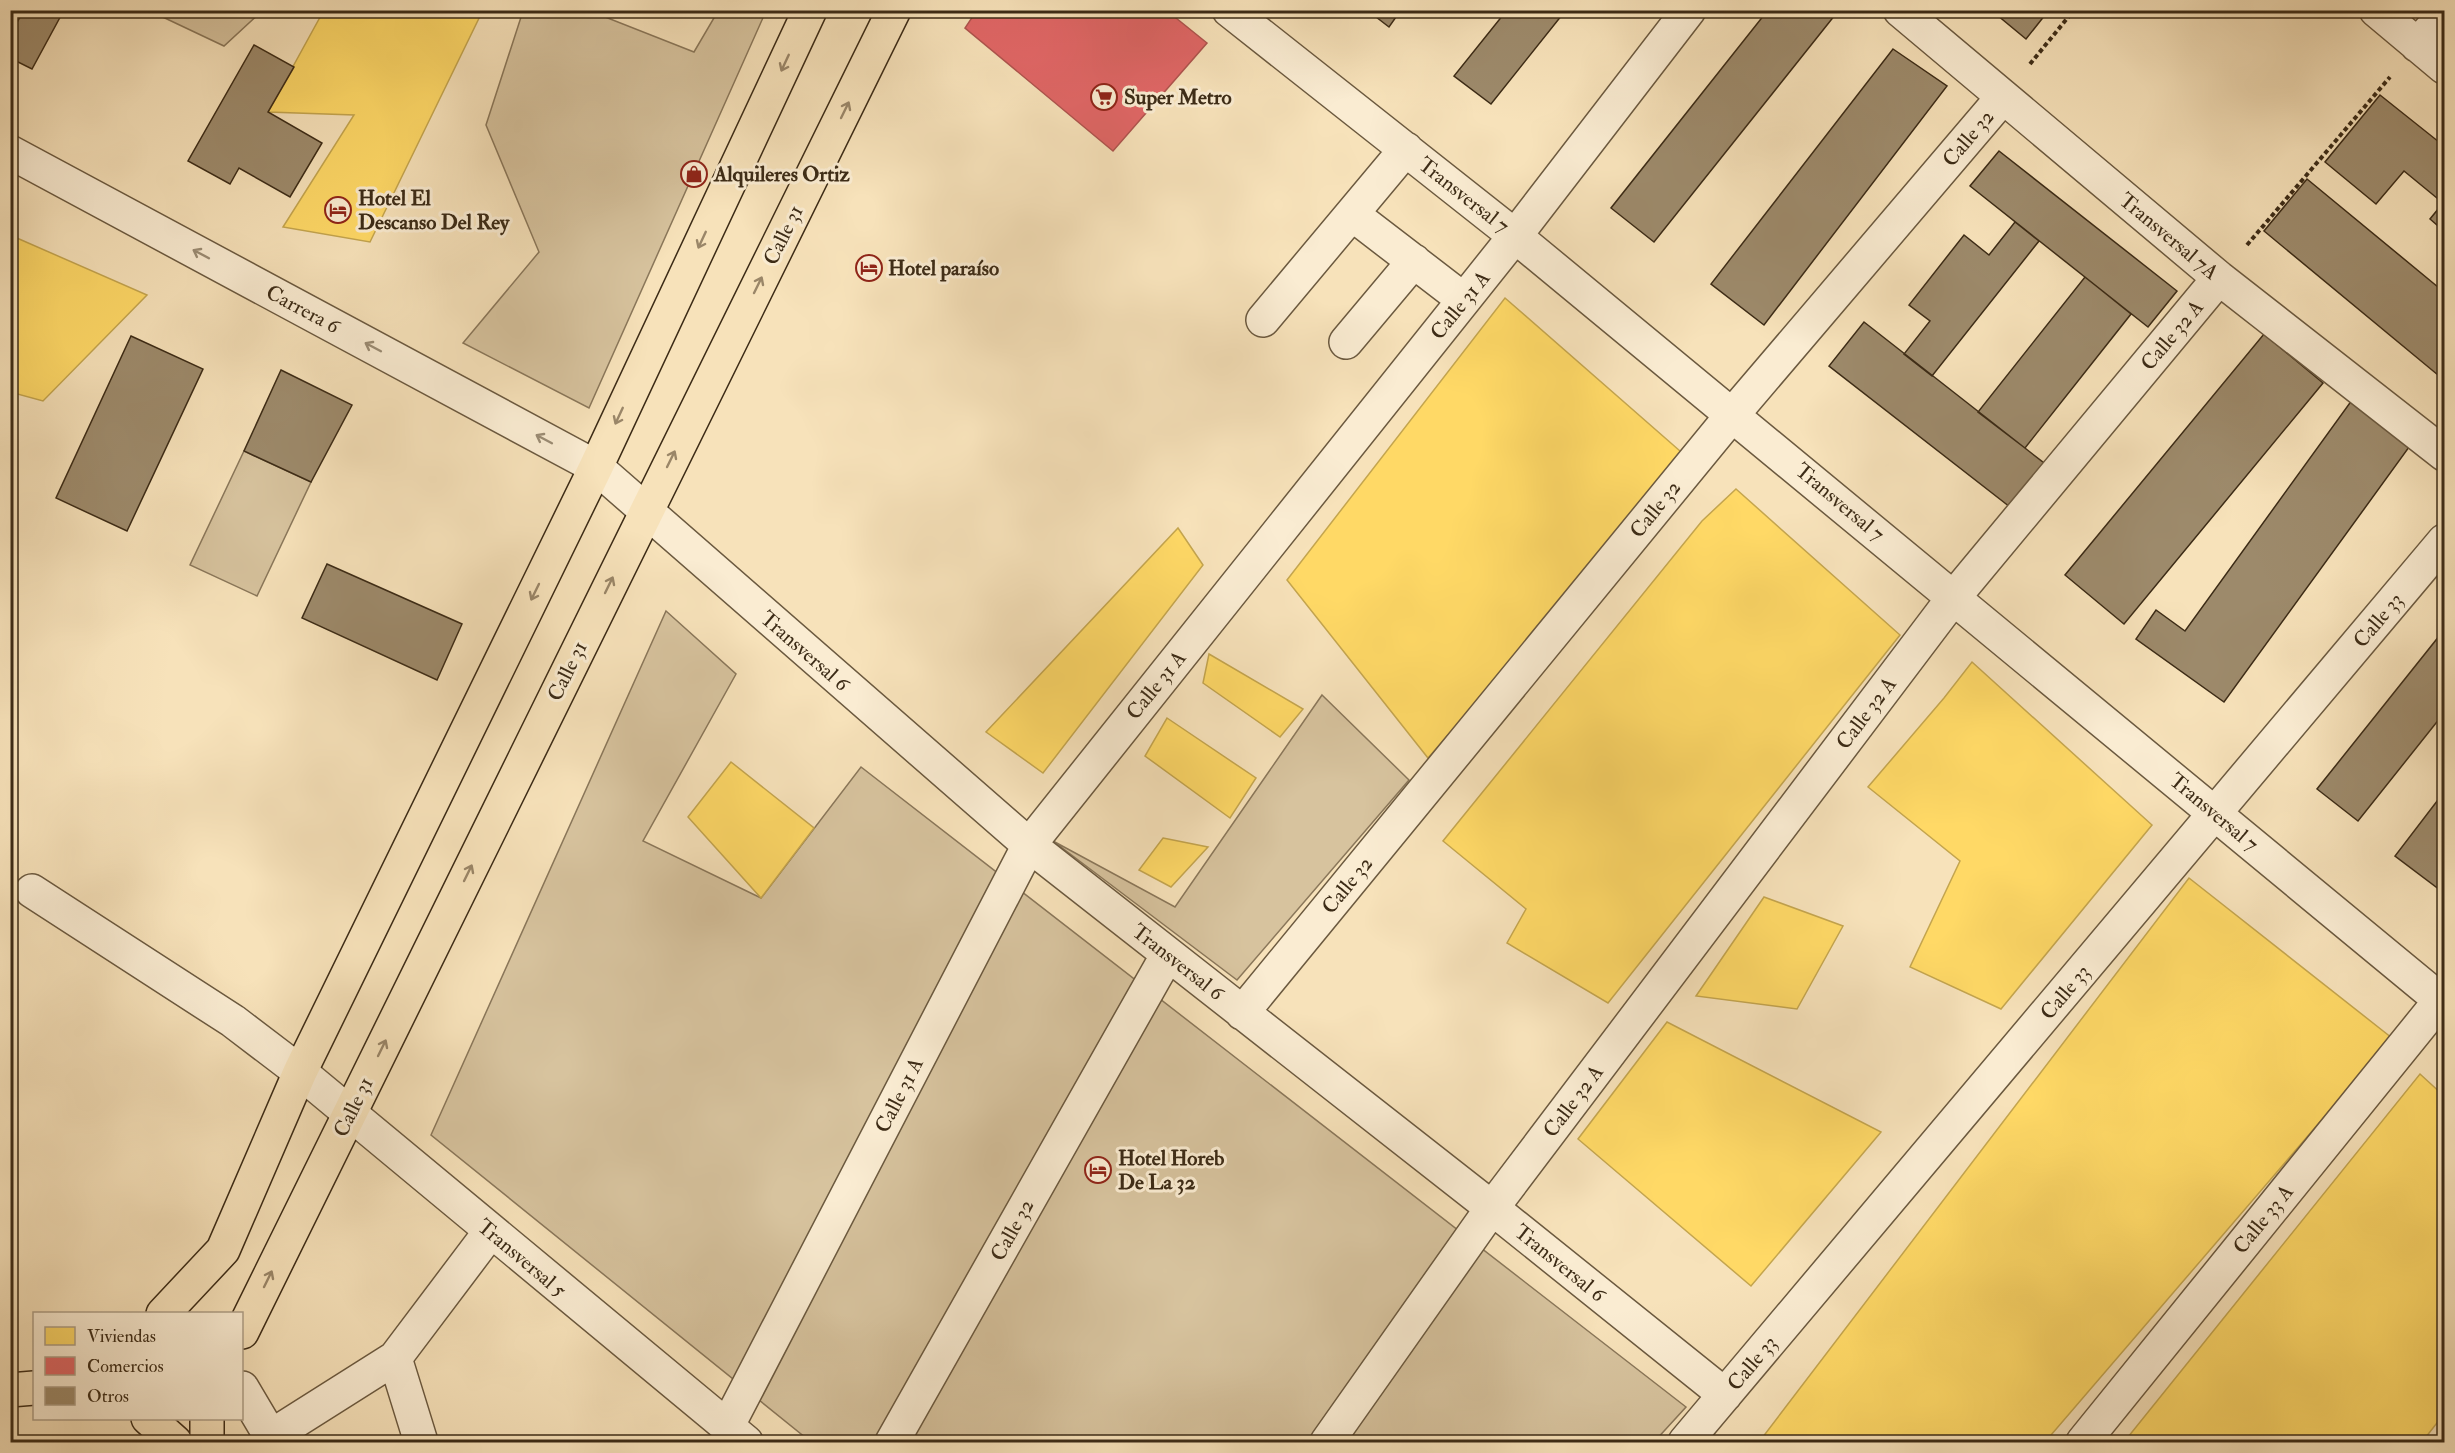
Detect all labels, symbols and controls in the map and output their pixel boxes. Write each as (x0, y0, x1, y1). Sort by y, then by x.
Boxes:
one-way arrow (779, 54, 791, 72)
supermarket icon: Super Metro (1089, 82, 1119, 112)
place label: Super Metro (1124, 84, 1232, 111)
one-way arrow (839, 102, 851, 119)
street label: Calle 32 (1937, 104, 2000, 172)
street label: Transversal 7 (1413, 151, 1515, 240)
shop icon: Alquileres Ortiz (679, 159, 709, 189)
place label: Alquileres Ortiz (713, 161, 851, 188)
place label: Hotel El Descanso Del Rey (358, 185, 510, 236)
street label: Transversal 7A (2113, 187, 2224, 286)
hotel icon: Hotel El Descanso Del Rey (323, 195, 353, 225)
street label: Calle 31 (757, 201, 809, 270)
one-way arrow (696, 230, 708, 248)
one-way arrow (193, 248, 210, 260)
hotel icon: Hotel paraíso (854, 253, 884, 283)
place label: Hotel paraíso (888, 255, 999, 282)
street label: Calle 31 A (1424, 265, 1496, 345)
one-way arrow (753, 276, 764, 294)
street label: Carrera 6 (261, 279, 346, 341)
street label: Calle 32 A (2135, 294, 2210, 376)
one-way arrow (364, 341, 382, 352)
one-way arrow (613, 407, 625, 425)
one-way arrow (536, 433, 554, 444)
one-way arrow (666, 451, 677, 469)
street label: Transversal 7 (1789, 457, 1890, 548)
street label: Calle 32 (1624, 475, 1687, 544)
one-way arrow (604, 576, 616, 594)
one-way arrow (528, 583, 540, 601)
street label: Calle 33 (2347, 587, 2409, 653)
street label: Transversal 6 (755, 605, 856, 698)
street label: Calle 31 (541, 637, 593, 706)
street label: Calle 31 A (1120, 645, 1192, 725)
street label: Calle 32 A (1830, 672, 1903, 755)
street label: Transversal 7 (2163, 767, 2264, 858)
street label: Calle 32 (1316, 851, 1379, 920)
one-way arrow (462, 865, 474, 882)
street label: Transversal 6 (1126, 918, 1230, 1008)
street label: Calle 33 (2034, 959, 2096, 1025)
one-way arrow (377, 1039, 389, 1057)
street label: Calle 31 A (869, 1053, 930, 1137)
street label: Calle 32 A (1537, 1060, 1610, 1143)
street label: Calle 31 (327, 1073, 379, 1142)
place label: Hotel Horeb De La 32 (1118, 1145, 1225, 1196)
hotel icon: Hotel Horeb De La 32 (1083, 1155, 1113, 1185)
street label: Calle 33 A (2227, 1179, 2300, 1260)
street label: Calle 32 (985, 1195, 1040, 1266)
street label: Transversal 5 (472, 1213, 572, 1304)
street label: Transversal 6 (1509, 1218, 1612, 1309)
one-way arrow (262, 1271, 274, 1289)
legend (33, 1312, 243, 1420)
text: Viviendas (87, 1325, 156, 1348)
street label: Calle 33 (1721, 1330, 1783, 1396)
text: Comercios (87, 1355, 164, 1378)
text: Otros (87, 1385, 129, 1408)

